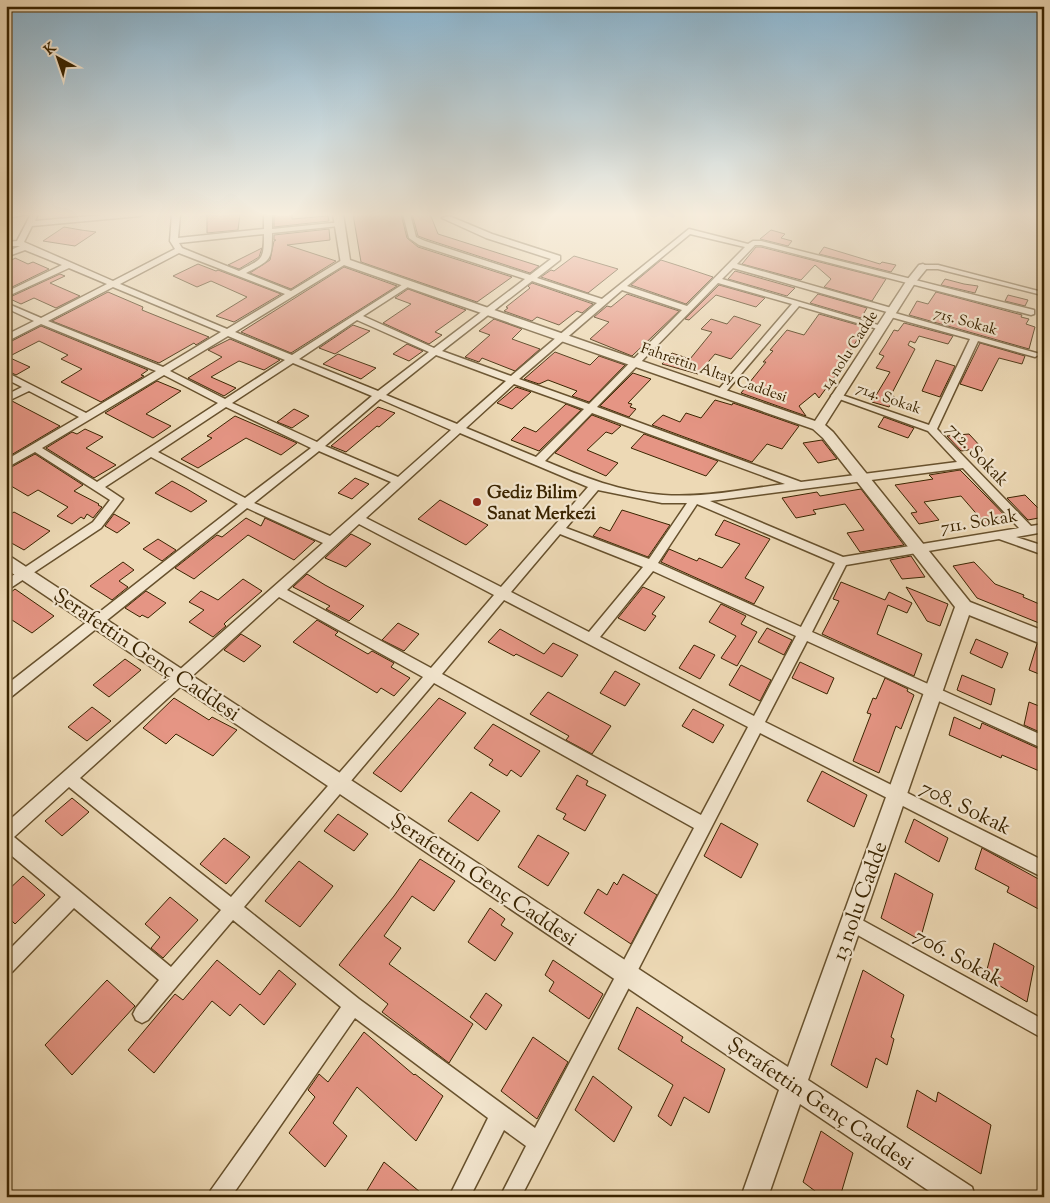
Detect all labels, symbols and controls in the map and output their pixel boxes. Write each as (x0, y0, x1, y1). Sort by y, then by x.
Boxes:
north arrow (32, 32, 82, 82)
text: K (41, 38, 62, 60)
street label: 715. Sokak (931, 303, 1000, 342)
street label: 14 nolu Cadde (817, 307, 884, 395)
street label: Fahrettin Altay Caddesi (637, 338, 790, 408)
street label: 714. Sokak (853, 379, 924, 420)
street label: 712. Sokak (939, 417, 1014, 493)
place label: Gediz Bilim Sanat Merkezi (487, 481, 597, 528)
marker: Gediz Bilim Sanat Merkezi (471, 496, 483, 508)
street label: 711. Sokak (939, 504, 1020, 542)
street label: Şerafettin Genç Caddesi (46, 582, 246, 730)
street label: 708. Sokak (915, 774, 1016, 844)
street label: Şerafettin Genç Caddesi (383, 807, 583, 955)
street label: 13 nolu Cadde (825, 838, 896, 966)
street label: 706. Sokak (908, 922, 1008, 996)
street label: Şerafettin Genç Caddesi (720, 1031, 920, 1179)

